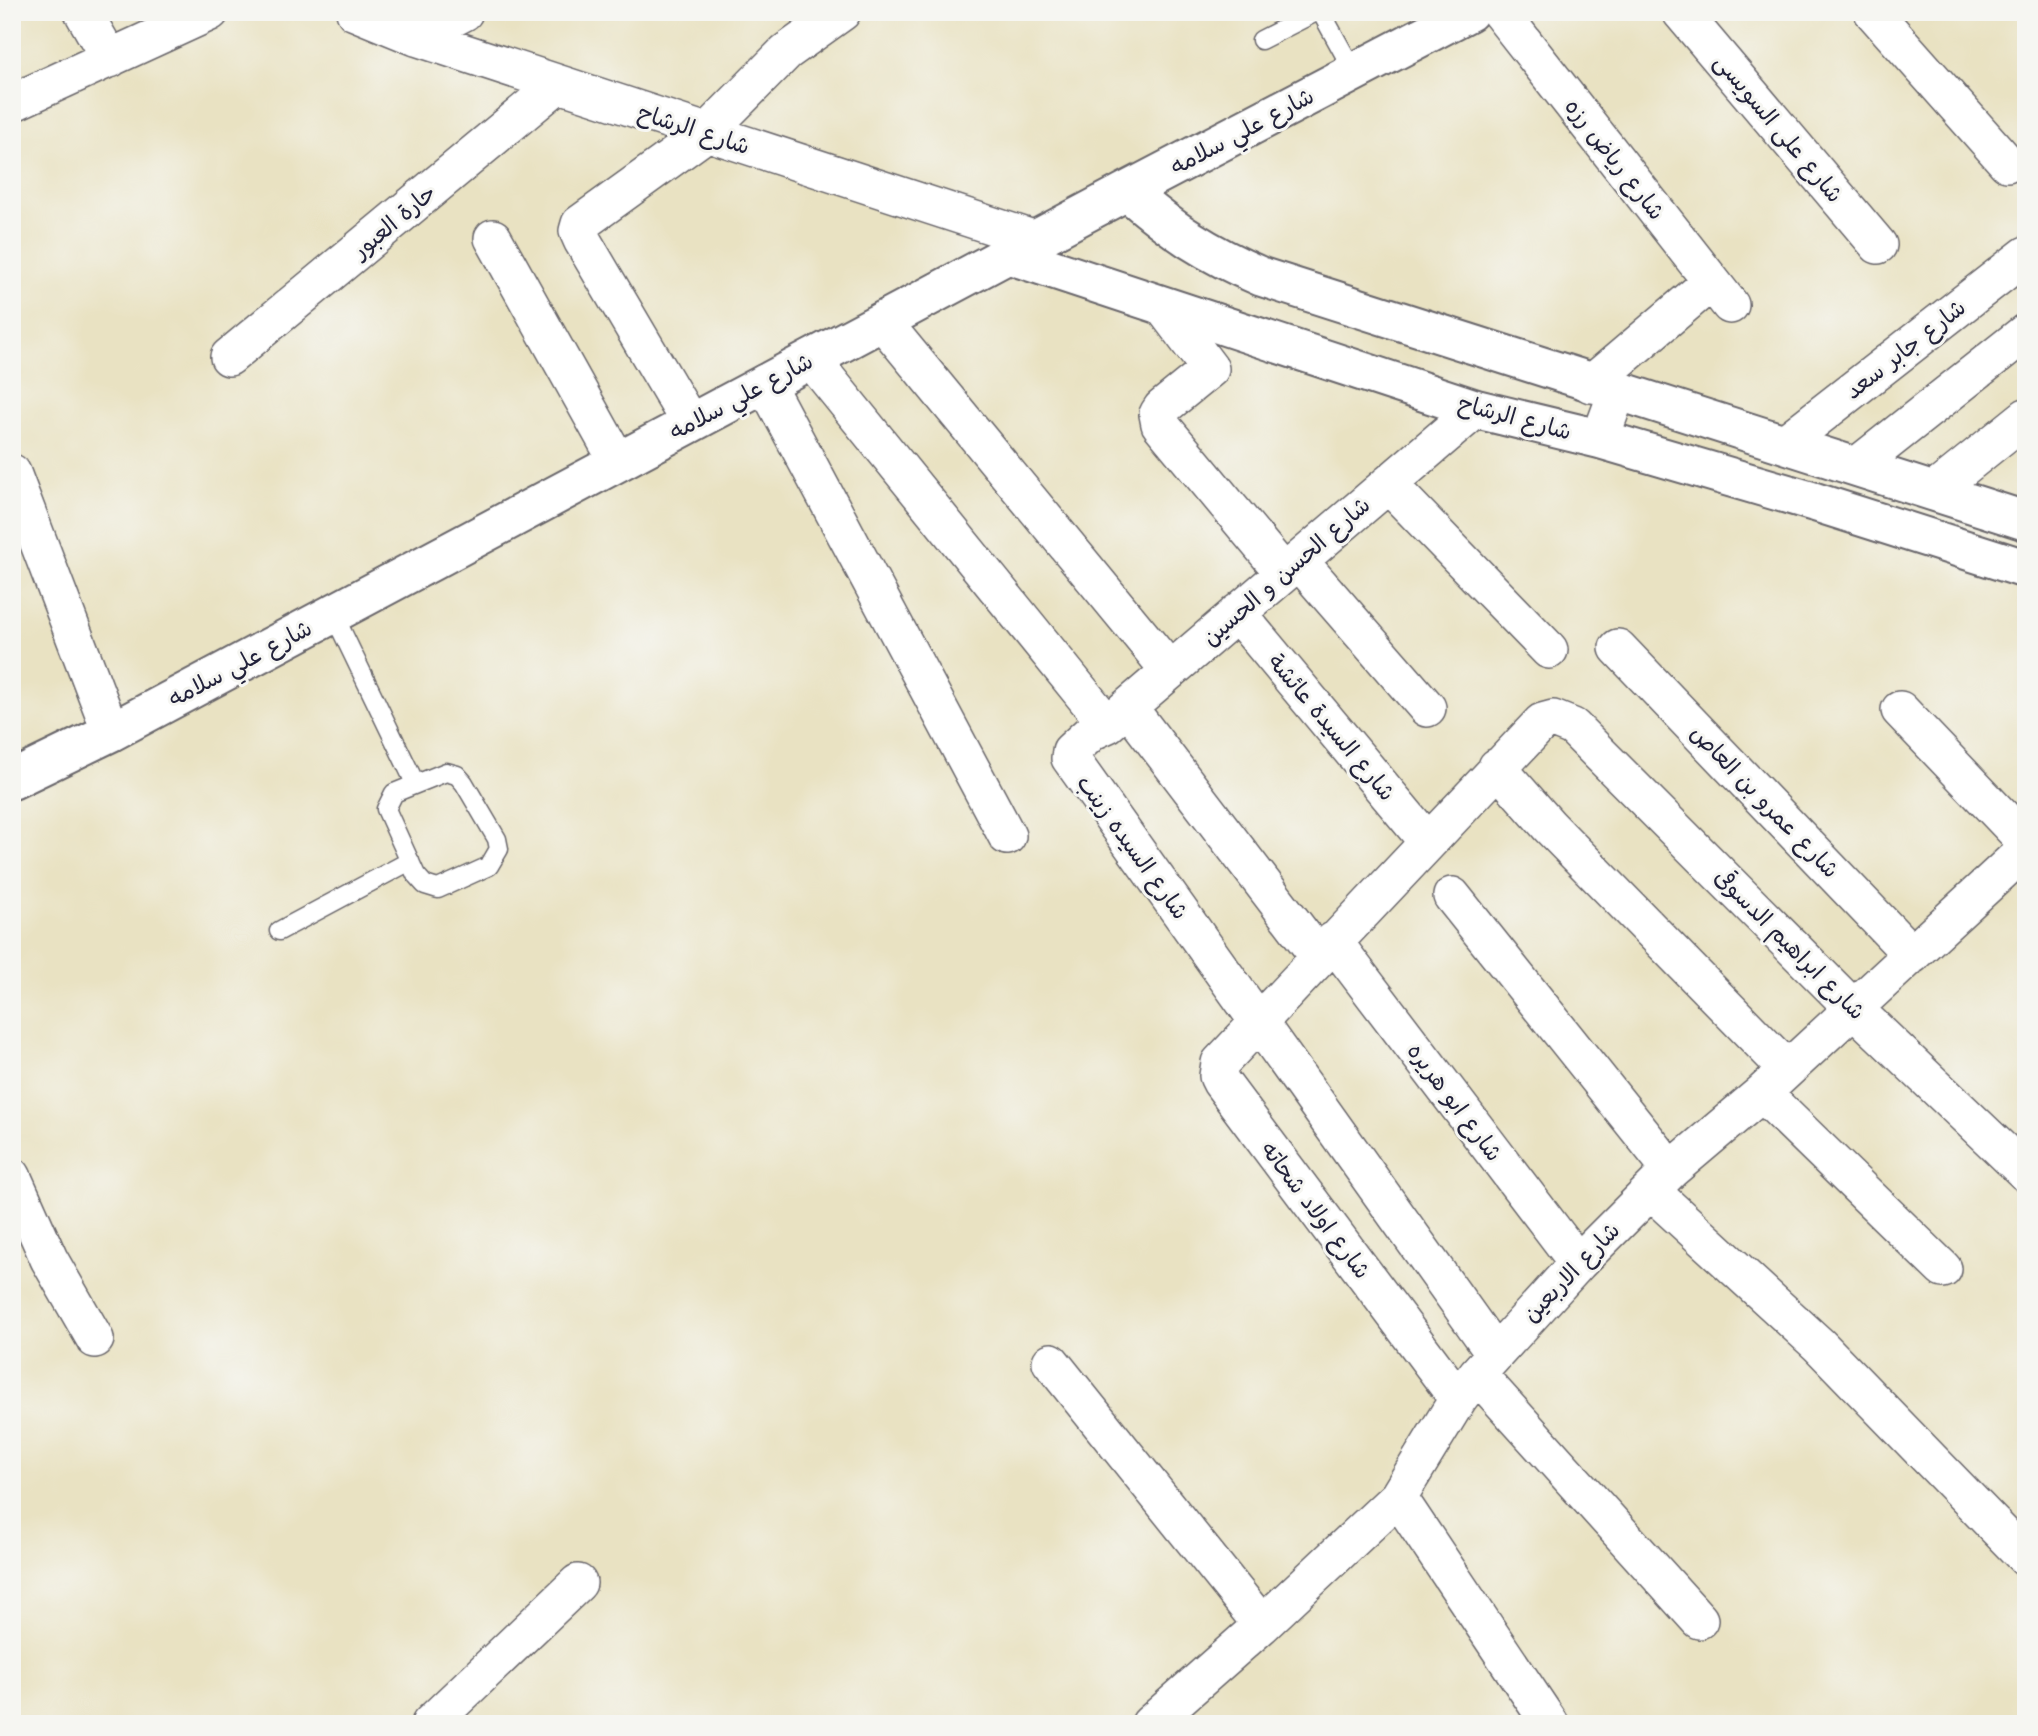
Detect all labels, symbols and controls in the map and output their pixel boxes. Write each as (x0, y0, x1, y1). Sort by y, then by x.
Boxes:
street label: شارع على السويسى (1707, 49, 1849, 209)
street label: شارع علي سلامه (1166, 82, 1322, 187)
street label: شارع رياض رزه (1557, 93, 1670, 226)
street label: شارع الرشاح (634, 99, 753, 162)
street label: حارة العبور (346, 179, 442, 265)
street label: شارع جابر سعد (1840, 294, 1972, 407)
street label: شارع علي سلامه (665, 347, 821, 452)
street label: شارع الرشاح (1455, 389, 1574, 447)
street label: شارع الحسن و الحسين (1197, 491, 1377, 653)
street label: شارع علي سلامه (164, 614, 320, 719)
street label: شارع السيدة عائشة (1261, 649, 1401, 807)
street label: شارع عمرو بن العاص (1683, 719, 1845, 885)
street label: شارع السيده زينب (1070, 770, 1194, 926)
street label: شارع ابراهيم الدسوقى (1706, 863, 1871, 1028)
street label: شارع ابو هريره (1400, 1038, 1508, 1168)
street label: شارع اولاد شحاته (1254, 1136, 1376, 1285)
street label: شارع الاربعين (1517, 1217, 1627, 1329)

